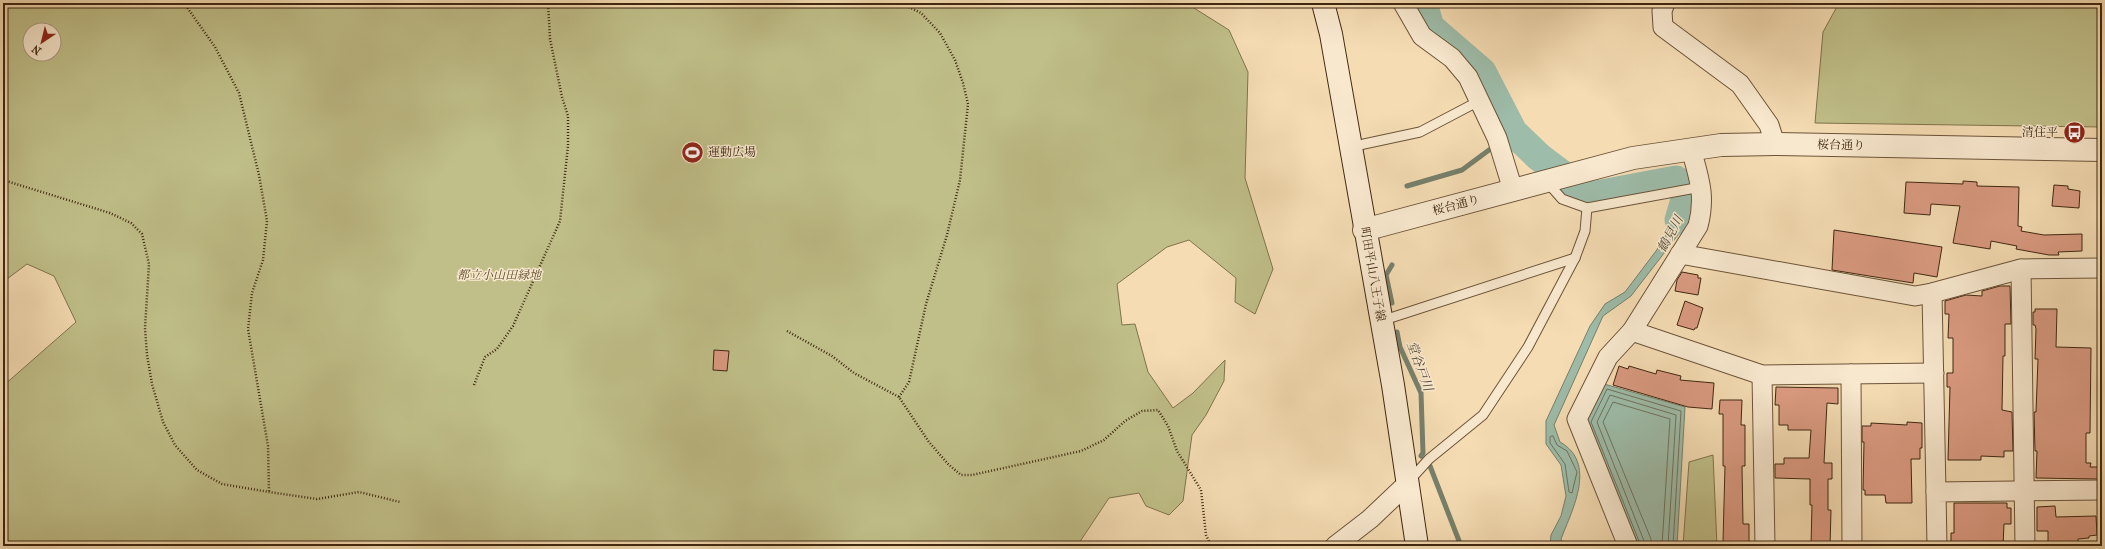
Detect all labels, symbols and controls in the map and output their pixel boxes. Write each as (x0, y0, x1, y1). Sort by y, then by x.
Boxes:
north arrow (22, 22, 62, 62)
text: N (29, 42, 44, 58)
bus stop icon: 清住平 (2061, 119, 2087, 145)
place label: 清住平 (2022, 125, 2058, 139)
street label: 桜台通り (1817, 138, 1865, 152)
sports icon: 運動広場 (679, 139, 705, 165)
place label: 運動広場 (708, 145, 756, 159)
street label: 桜台通り (1431, 192, 1481, 218)
water label: 鶴見川 (1654, 212, 1687, 255)
street label: 町田平山八王子線 (1358, 226, 1388, 322)
park label: 都立小山田緑地 (457, 268, 543, 282)
water label: 堂谷戸川 (1404, 339, 1437, 395)

